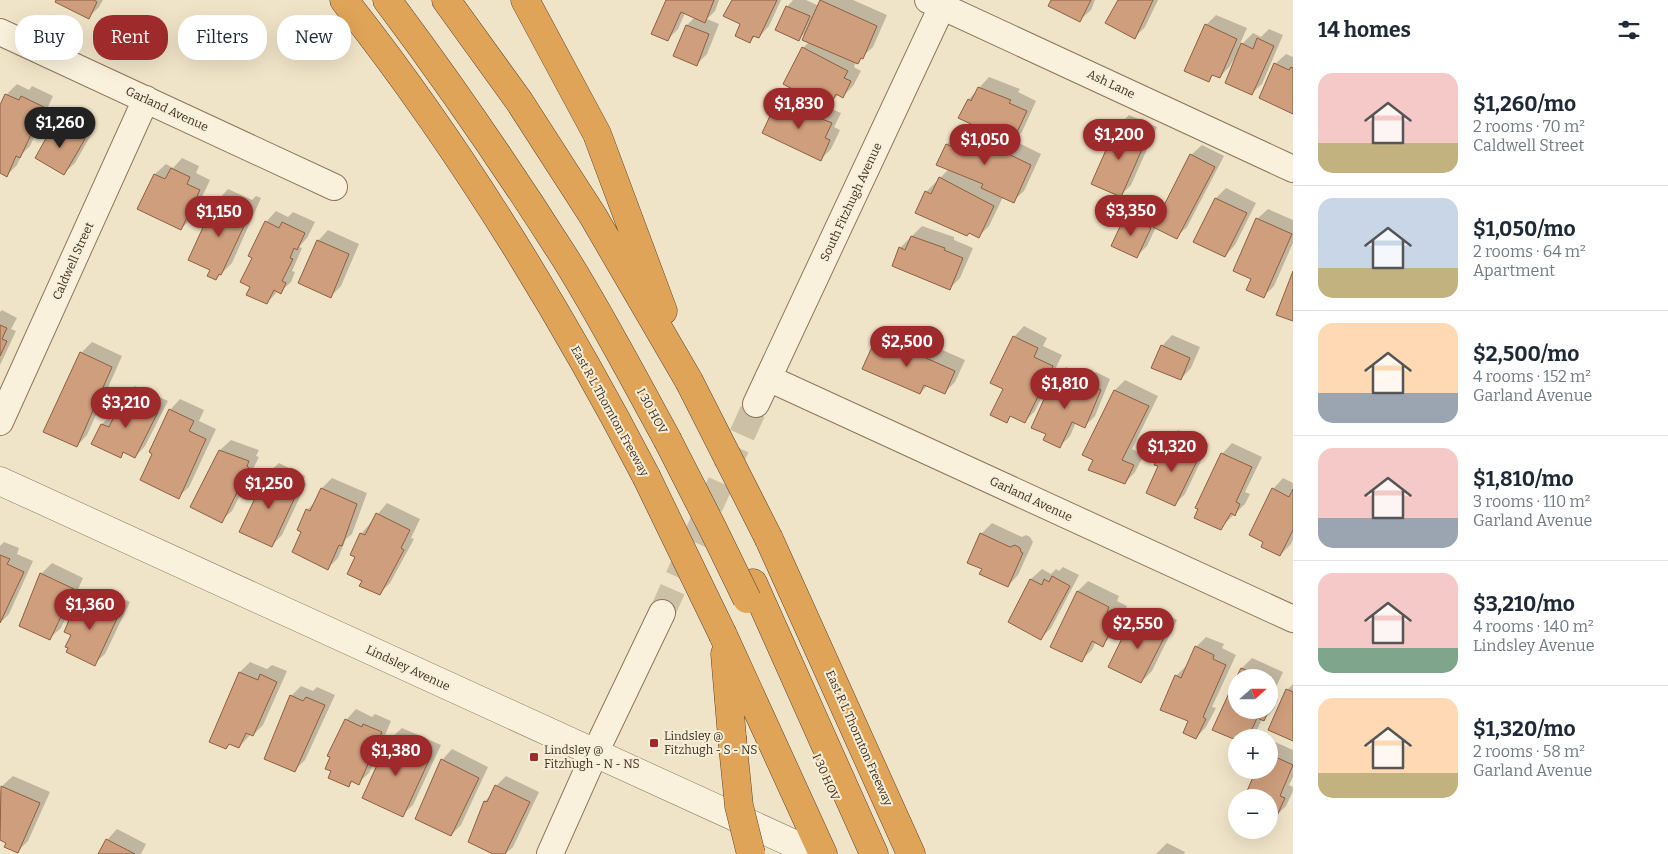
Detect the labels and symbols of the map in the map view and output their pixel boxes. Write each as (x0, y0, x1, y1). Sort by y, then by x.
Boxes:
street label: Ash Lane (1085, 67, 1137, 101)
street label: Garland Avenue (123, 84, 211, 134)
pin: $1,830 (758, 88, 840, 130)
pin: $1,260 (19, 106, 101, 149)
pin: $1,200 (1078, 119, 1160, 161)
pin: $1,050 (944, 124, 1026, 166)
street label: South Fitzhugh Avenue (817, 140, 885, 264)
pin: $3,350 (1090, 194, 1172, 237)
pin: $1,150 (178, 196, 260, 238)
street label: Caldwell Street (50, 219, 97, 302)
pin: $2,500 (866, 326, 948, 368)
street label: East R L Thornton Freeway (568, 343, 652, 479)
pin: $1,810 (1024, 368, 1106, 410)
pin: $3,210 (85, 386, 167, 429)
street label: I 30 HOV (634, 386, 671, 437)
pin: $1,320 (1131, 430, 1213, 473)
pin: $1,250 (228, 468, 310, 510)
street label: Garland Avenue (987, 474, 1075, 524)
pin: $1,360 (49, 588, 131, 631)
pin: $2,550 (1097, 608, 1179, 650)
street label: Lindsley Avenue (364, 642, 452, 694)
street label: East R L Thornton Freeway (823, 668, 896, 809)
north arrow (1228, 669, 1278, 719)
place label: Lindsley @ Fitzhugh - S - NS (664, 729, 757, 757)
pin: $1,380 (355, 734, 437, 777)
marker: Lindsley @ Fitzhugh - S - NS (648, 737, 660, 749)
place label: Lindsley @ Fitzhugh - N - NS (544, 743, 640, 771)
marker: Lindsley @ Fitzhugh - N - NS (528, 751, 540, 763)
street label: I 30 HOV (809, 751, 843, 803)

